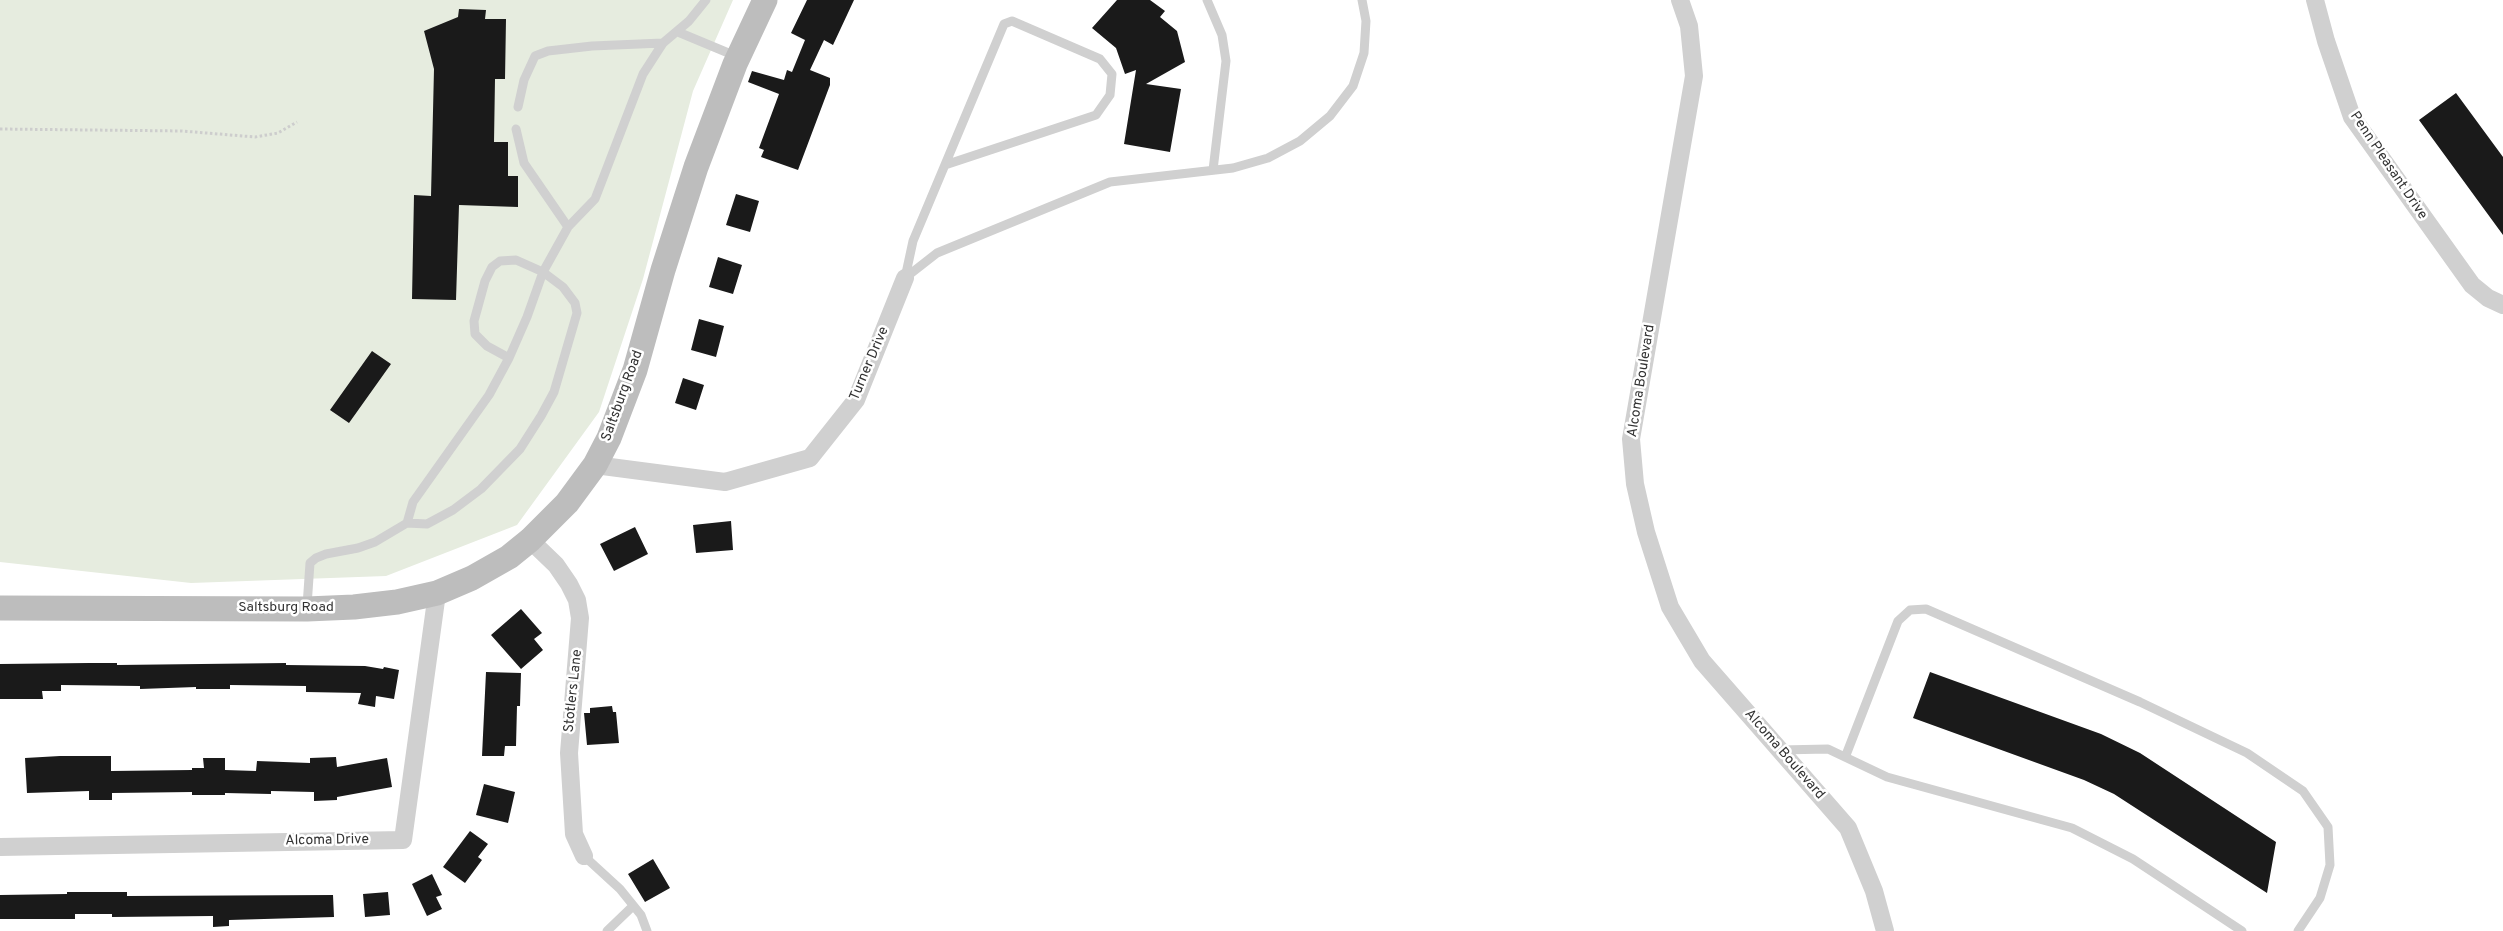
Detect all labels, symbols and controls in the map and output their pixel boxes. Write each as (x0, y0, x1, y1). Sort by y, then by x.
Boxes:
street label: Penn Pleasant Drive (2346, 109, 2430, 223)
street label: Alcoma Boulevard (1625, 323, 1659, 439)
street label: Turner Drive (847, 325, 893, 403)
street label: Saltsburg Road (599, 348, 647, 444)
street label: Saltsburg Road (238, 600, 334, 616)
street label: Stotlers Lane (561, 649, 587, 733)
street label: Alcoma Boulevard (1740, 706, 1828, 804)
street label: Alcoma Drive (285, 832, 369, 850)

